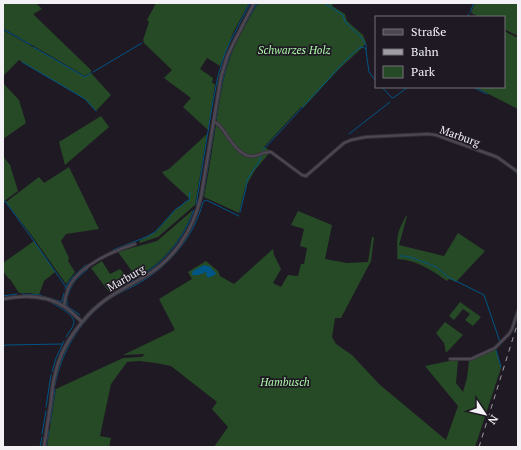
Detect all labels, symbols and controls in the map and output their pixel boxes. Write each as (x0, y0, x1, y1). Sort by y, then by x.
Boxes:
legend (375, 16, 505, 88)
text: Straße (411, 24, 446, 39)
park label: Schwarzes Holz (258, 43, 331, 57)
text: Bahn (411, 44, 439, 59)
text: Park (411, 64, 436, 79)
street label: Marburg (438, 122, 482, 150)
street label: Marburg (104, 261, 148, 294)
park label: Hambusch (259, 375, 310, 389)
north arrow (465, 394, 505, 434)
text: N (485, 412, 501, 428)

